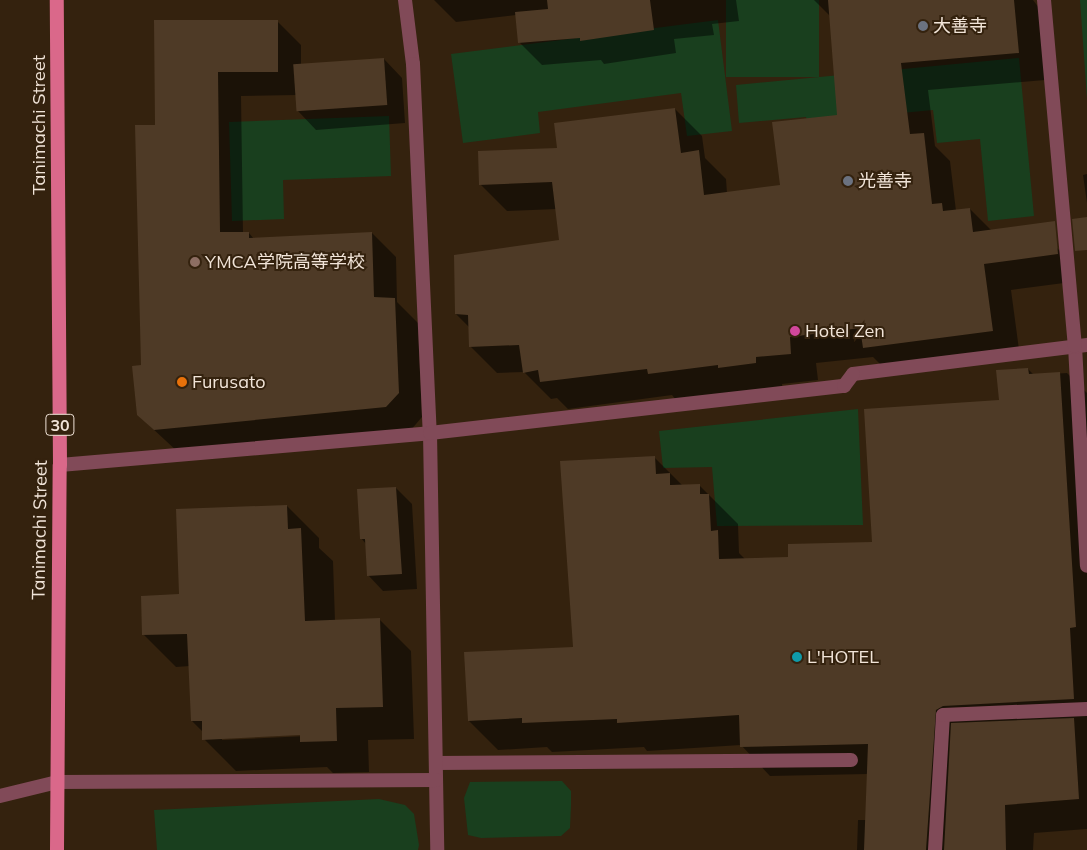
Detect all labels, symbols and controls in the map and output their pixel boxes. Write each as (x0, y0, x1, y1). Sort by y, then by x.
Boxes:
place label: 大善寺 (933, 15, 987, 37)
marker: 大善寺 (917, 20, 929, 32)
street label: Tanimachi Street (28, 55, 50, 195)
place label: 光善寺 (858, 170, 912, 192)
marker: 光善寺 (842, 175, 854, 187)
place label: YMCA学院高等学校 (205, 251, 365, 273)
marker: YMCA学院高等学校 (189, 256, 201, 268)
place label: Hotel Zen (805, 320, 885, 342)
marker: Hotel Zen (789, 325, 801, 337)
place label: Furusato (192, 371, 265, 393)
marker: Furusato (176, 376, 188, 388)
road number: 30 (45, 412, 75, 438)
street label: Tanimachi Street (28, 460, 52, 600)
place label: L'HOTEL (807, 646, 879, 668)
marker: L'HOTEL (791, 651, 803, 663)

